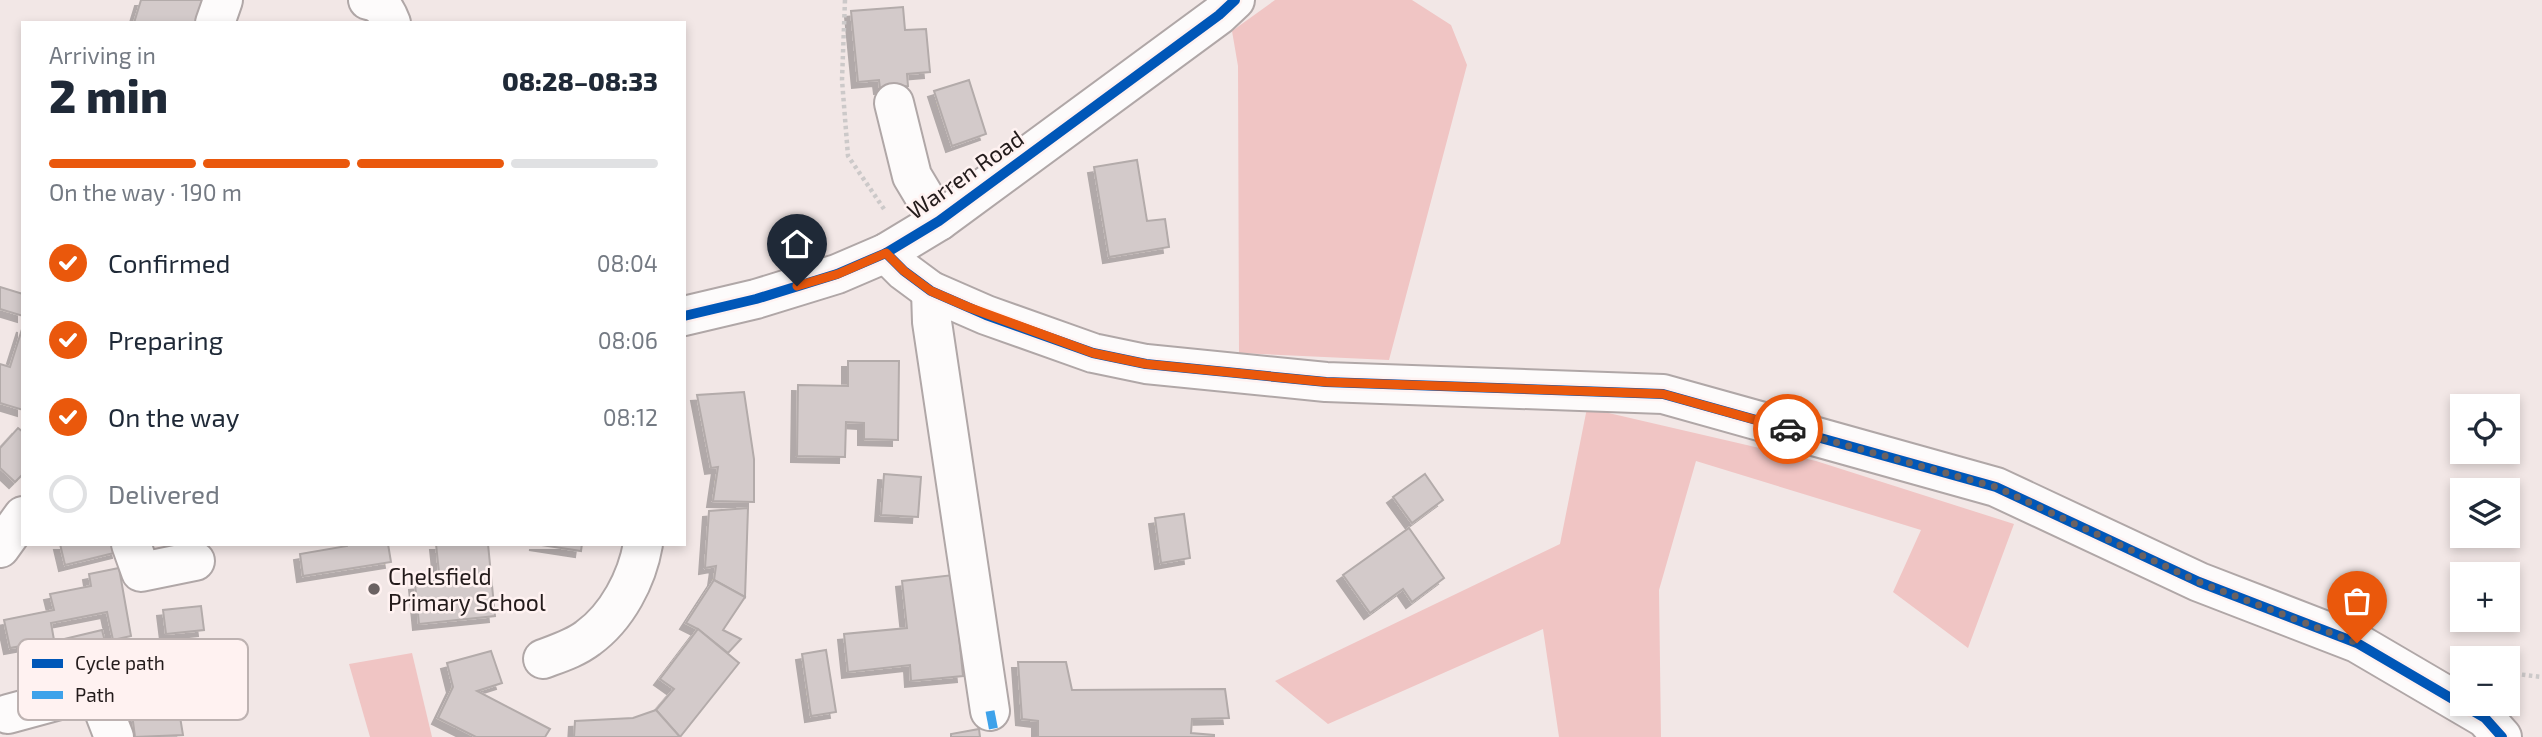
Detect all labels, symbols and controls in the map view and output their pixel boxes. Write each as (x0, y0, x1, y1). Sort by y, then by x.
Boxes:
text: Arriving in (49, 41, 156, 69)
text: 08:28–08:33 (502, 65, 658, 96)
text: 2 min (49, 67, 168, 122)
street label: Warren Road (901, 123, 1029, 225)
text: On the way · 190 m (49, 178, 242, 206)
pin (767, 214, 827, 286)
icon: home (778, 225, 816, 263)
icon: check (49, 244, 87, 282)
text: Confirmed (108, 247, 231, 278)
text: 08:04 (597, 249, 658, 277)
icon: check (49, 321, 87, 359)
text: Preparing (108, 324, 223, 355)
text: 08:06 (598, 326, 658, 354)
courier (1753, 394, 1823, 464)
map controls (2450, 394, 2520, 716)
button: locate (2450, 394, 2520, 464)
icon: check (49, 398, 87, 436)
text: On the way (108, 401, 239, 432)
text: 08:12 (603, 403, 658, 431)
icon: car (1769, 410, 1807, 448)
text: Delivered (108, 478, 220, 509)
button: layers (2450, 478, 2520, 548)
place label: Chelsfield Primary School (388, 562, 546, 616)
button: + (2450, 562, 2520, 632)
pin (2327, 571, 2387, 643)
marker: Chelsfield Primary School (366, 581, 382, 597)
icon: bag (2338, 582, 2376, 620)
legend (18, 639, 248, 720)
button: − (2450, 646, 2520, 716)
text: Cycle path (75, 651, 165, 674)
text: Path (75, 683, 115, 706)

